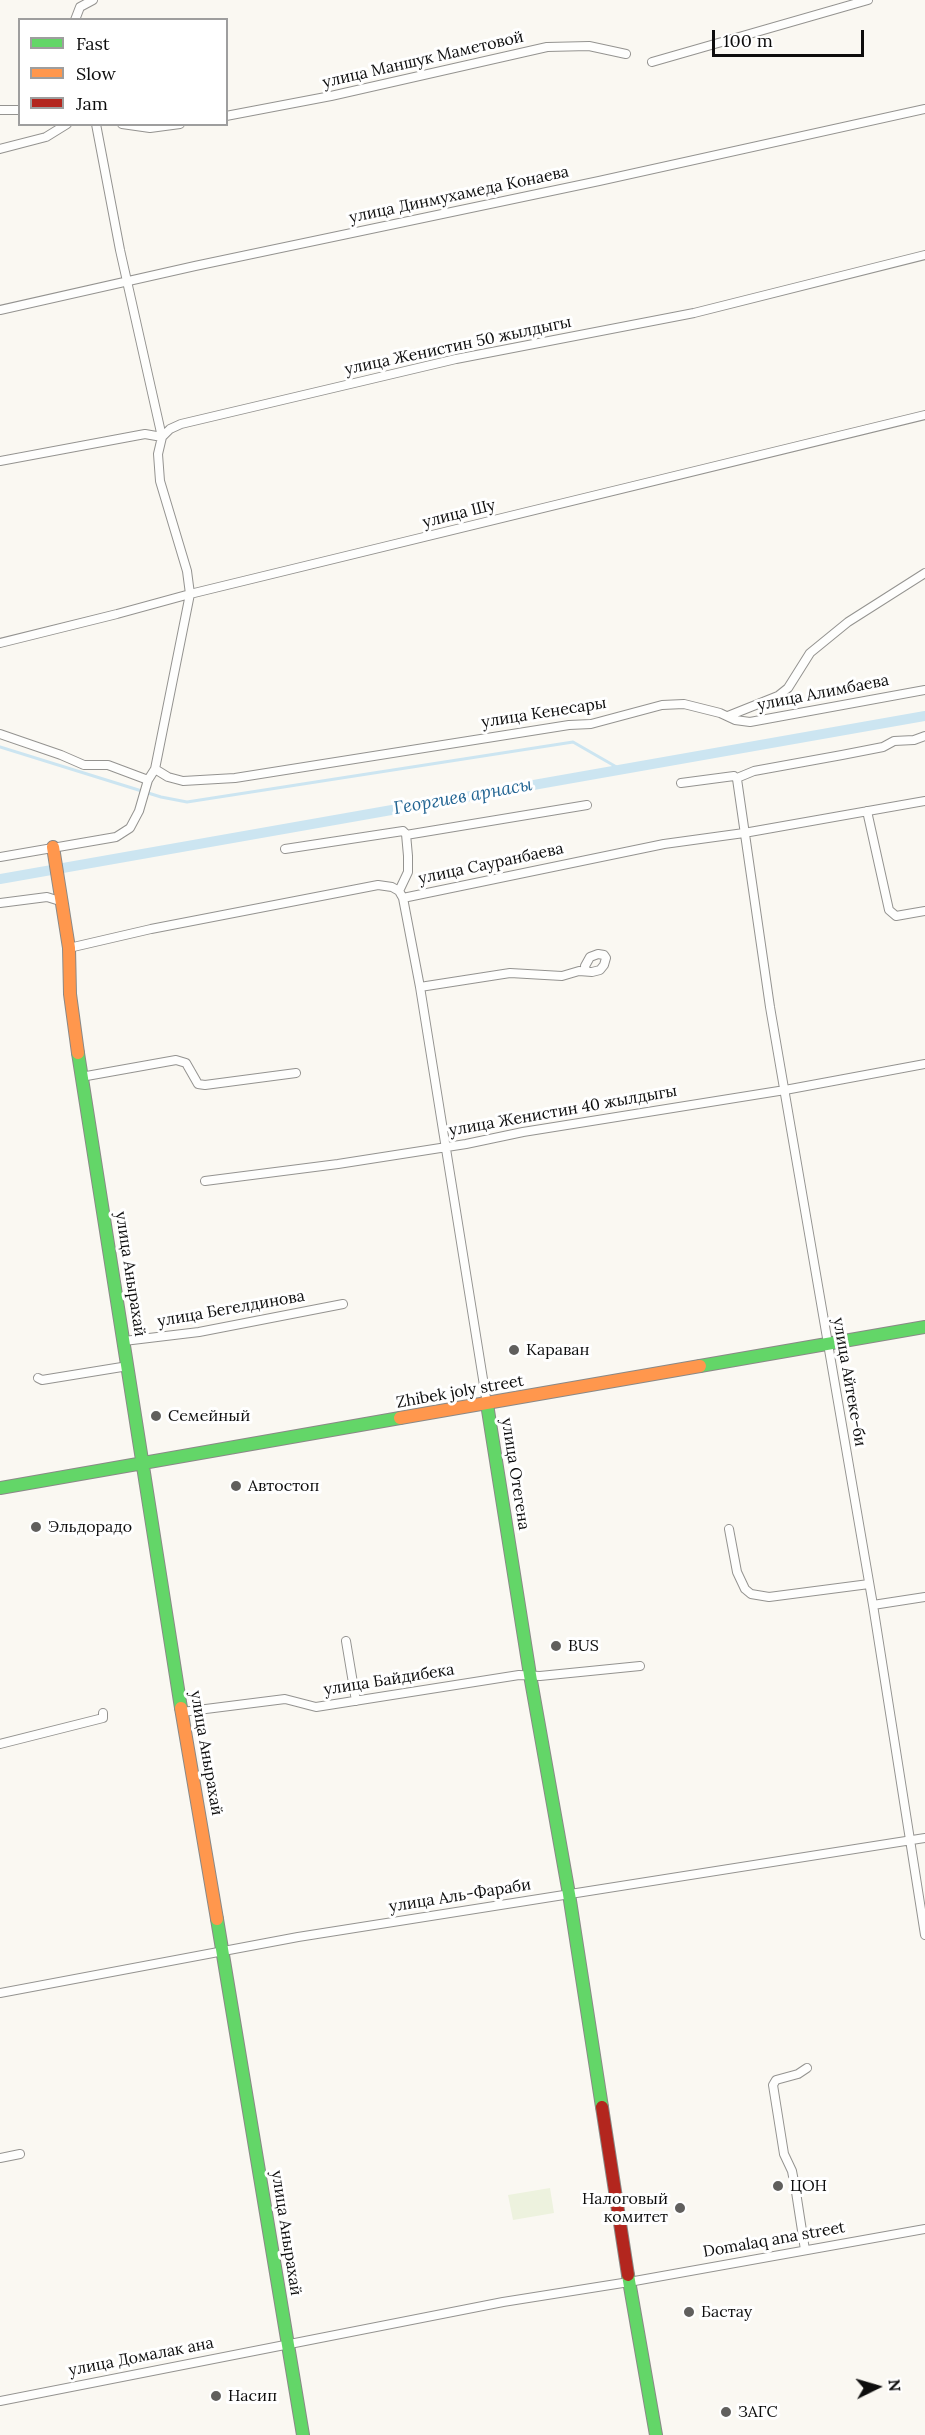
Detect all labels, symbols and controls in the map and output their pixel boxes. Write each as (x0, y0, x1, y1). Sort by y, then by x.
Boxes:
legend (18, 18, 228, 126)
scale bar (715, 18, 866, 56)
street label: улица Маншук Маметовой (320, 27, 526, 93)
text: 100 m (723, 29, 773, 52)
text: Fast (76, 32, 110, 55)
text: Slow (76, 62, 116, 85)
text: Jam (76, 92, 108, 115)
street label: улица Динмухамеда Конаева (347, 162, 571, 228)
street label: улица Женистин 50 жылдыгы (343, 313, 573, 379)
street label: улица Шу (421, 496, 497, 532)
street label: улица Алимбаева (756, 671, 890, 715)
street label: улица Кенесары (480, 694, 608, 732)
water label: Георгиев арнасы (392, 774, 534, 820)
street label: улица Сауранбаева (417, 839, 565, 889)
street label: улица Женистин 40 жылдыгы (447, 1081, 679, 1141)
street label: улица Анырахай (111, 1210, 149, 1338)
street label: улица Бегелдинова (156, 1287, 306, 1331)
street label: улица Айтеке-би (828, 1316, 870, 1448)
place label: Караван (526, 1340, 590, 1360)
marker: Караван (507, 1343, 521, 1357)
street label: Zhibek joly street (395, 1371, 525, 1413)
place label: Семейный (168, 1406, 250, 1426)
marker: Семейный (149, 1409, 163, 1423)
street label: улица Отегена (497, 1416, 533, 1532)
place label: Автостоп (248, 1476, 319, 1496)
marker: Автостоп (229, 1479, 243, 1493)
place label: Эльдорадо (48, 1517, 132, 1537)
marker: Эльдорадо (29, 1520, 43, 1534)
place label: BUS (568, 1636, 599, 1656)
marker: BUS (549, 1639, 563, 1653)
street label: улица Байдибека (322, 1660, 456, 1700)
street label: улица Анырахай (186, 1689, 226, 1817)
street label: улица Аль-Фараби (388, 1875, 532, 1917)
street label: улица Анырахай (267, 2169, 305, 2297)
place label: ЦОН (790, 2176, 827, 2196)
marker: ЦОН (771, 2179, 785, 2193)
place label: Налоговый комитет (582, 2189, 668, 2227)
marker: Налоговый комитет (673, 2201, 687, 2215)
street label: Domalaq ana street (701, 2218, 847, 2262)
place label: Бастау (701, 2302, 752, 2322)
marker: Бастау (682, 2305, 696, 2319)
street label: улица Домалак ана (67, 2333, 215, 2381)
north arrow (847, 2357, 907, 2417)
text: N (884, 2378, 905, 2392)
place label: Насип (228, 2386, 277, 2406)
marker: Насип (209, 2389, 223, 2403)
place label: ЗАГС (738, 2402, 778, 2422)
marker: ЗАГС (719, 2405, 733, 2419)

